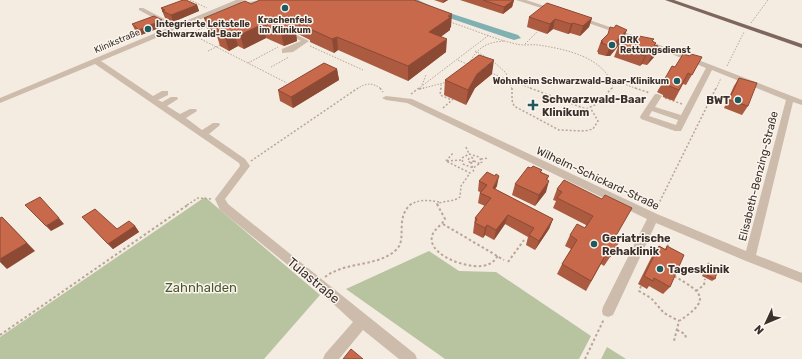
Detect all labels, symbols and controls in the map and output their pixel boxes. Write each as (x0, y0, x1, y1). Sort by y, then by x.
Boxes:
marker: Krachenfels im Klinikum (280, 3, 290, 13)
place label: Krachenfels im Klinikum (258, 15, 312, 35)
place label: Integrierte Leitstelle Schwarzwald-Baar (156, 19, 251, 39)
marker: Integrierte Leitstelle Schwarzwald-Baar (143, 24, 153, 34)
street label: Klinikstraße (93, 27, 141, 55)
place label: DRK Rettungsdienst (620, 35, 691, 56)
marker: DRK Rettungsdienst (607, 40, 617, 50)
place label: Wohnheim Schwarzwald-Baar-Klinikum (493, 76, 669, 86)
marker: Wohnheim Schwarzwald-Baar-Klinikum (672, 76, 682, 86)
place label: Schwarzwald-Baar Klinikum (542, 93, 646, 119)
place label: BWT (706, 94, 730, 107)
marker: BWT (733, 95, 743, 105)
marker: Schwarzwald-Baar Klinikum (527, 99, 539, 111)
street label: Elisabeth-Benzing-Straße (736, 110, 781, 242)
street label: Wilhelm-Schickard-Straße (534, 144, 661, 213)
place label: Geriatrische Rehaklinik (602, 232, 671, 258)
marker: Geriatrische Rehaklinik (589, 239, 599, 249)
street label: Tulastraße (285, 254, 343, 306)
place label: Tagesklinik (668, 263, 730, 276)
marker: Tagesklinik (655, 264, 665, 274)
park label: Zahnhalden (165, 280, 237, 295)
north arrow (746, 303, 786, 343)
text: N (752, 322, 767, 337)

